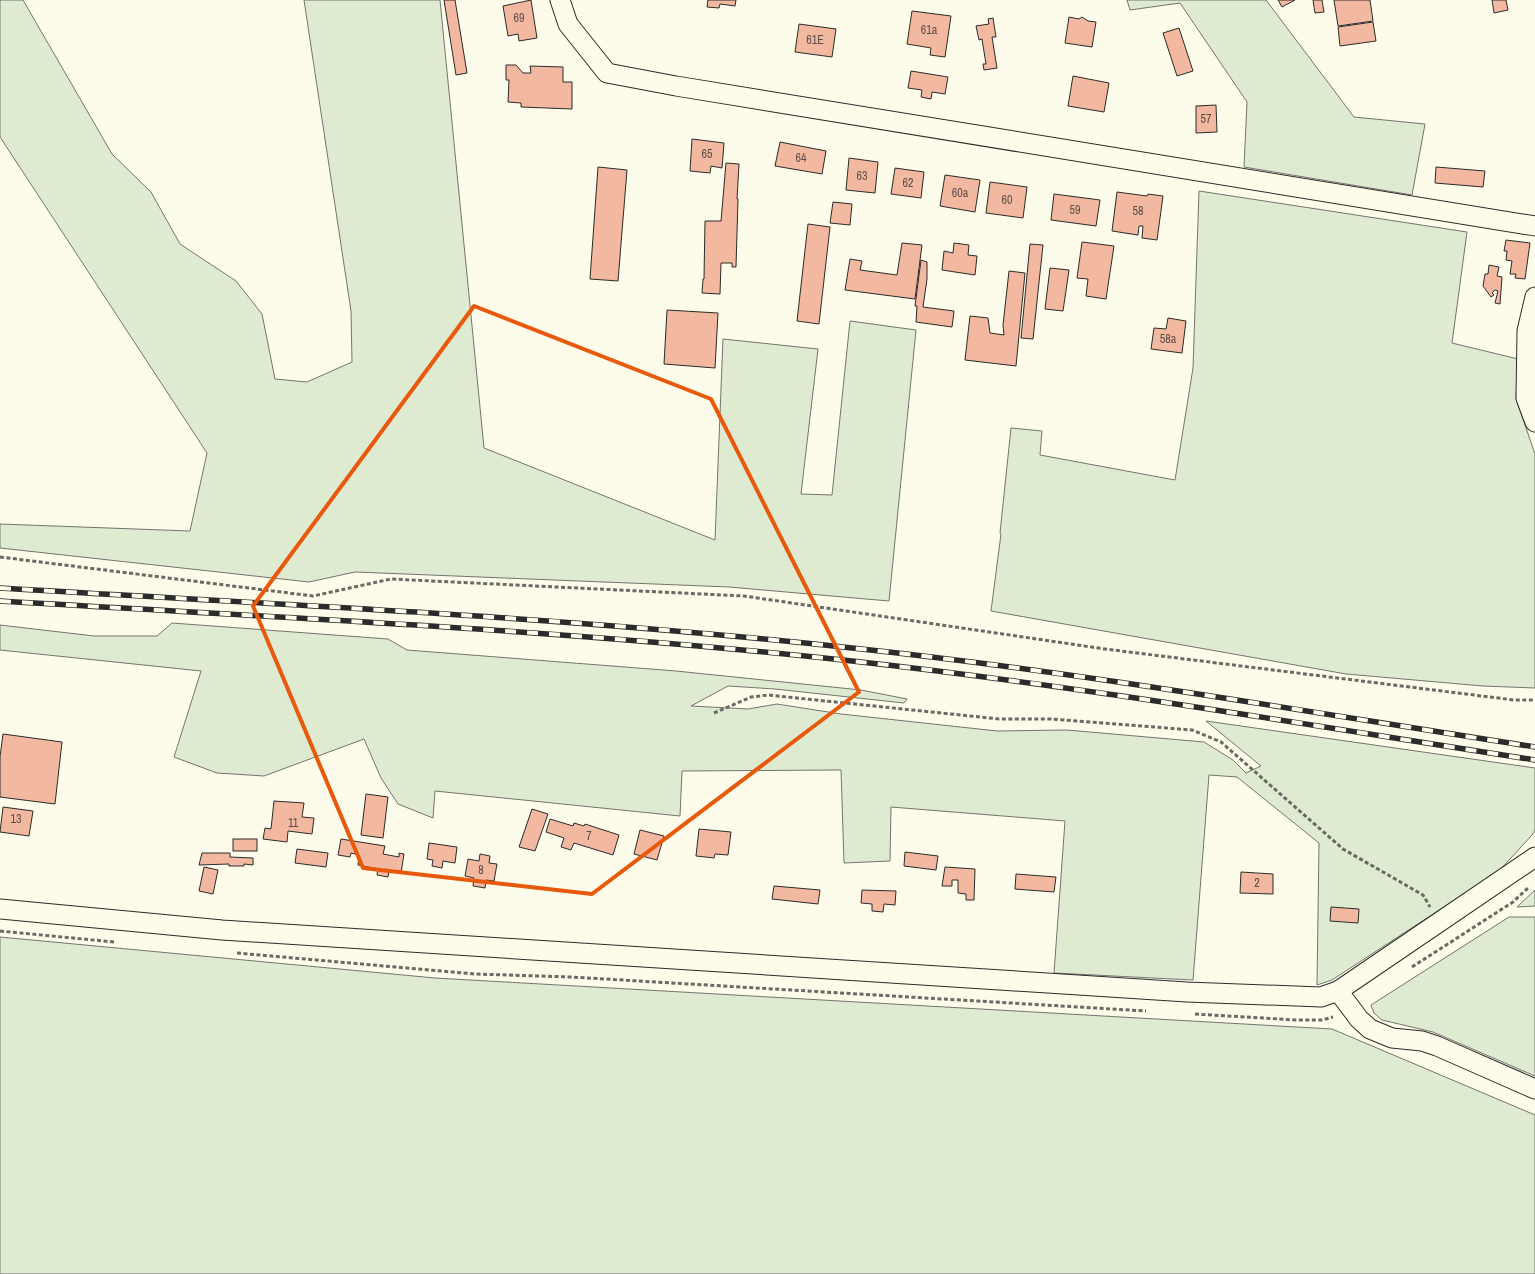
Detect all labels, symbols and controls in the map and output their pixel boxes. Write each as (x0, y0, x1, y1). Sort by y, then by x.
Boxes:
house number: 69 (514, 10, 524, 26)
house number: 61a (921, 22, 938, 38)
house number: 61E (806, 32, 824, 48)
house number: 57 (1201, 111, 1212, 127)
house number: 65 (702, 146, 713, 162)
house number: 64 (796, 150, 807, 166)
house number: 63 (857, 168, 867, 184)
house number: 62 (903, 175, 913, 191)
house number: 60a (952, 185, 969, 201)
house number: 60 (1002, 192, 1012, 208)
house number: 59 (1070, 202, 1080, 218)
house number: 58 (1133, 203, 1143, 219)
house number: 58a (1160, 331, 1177, 347)
house number: 13 (11, 811, 21, 827)
house number: 11 (288, 815, 299, 831)
house number: 7 (586, 828, 592, 844)
house number: 8 (478, 862, 484, 878)
house number: 2 (1254, 875, 1260, 891)

